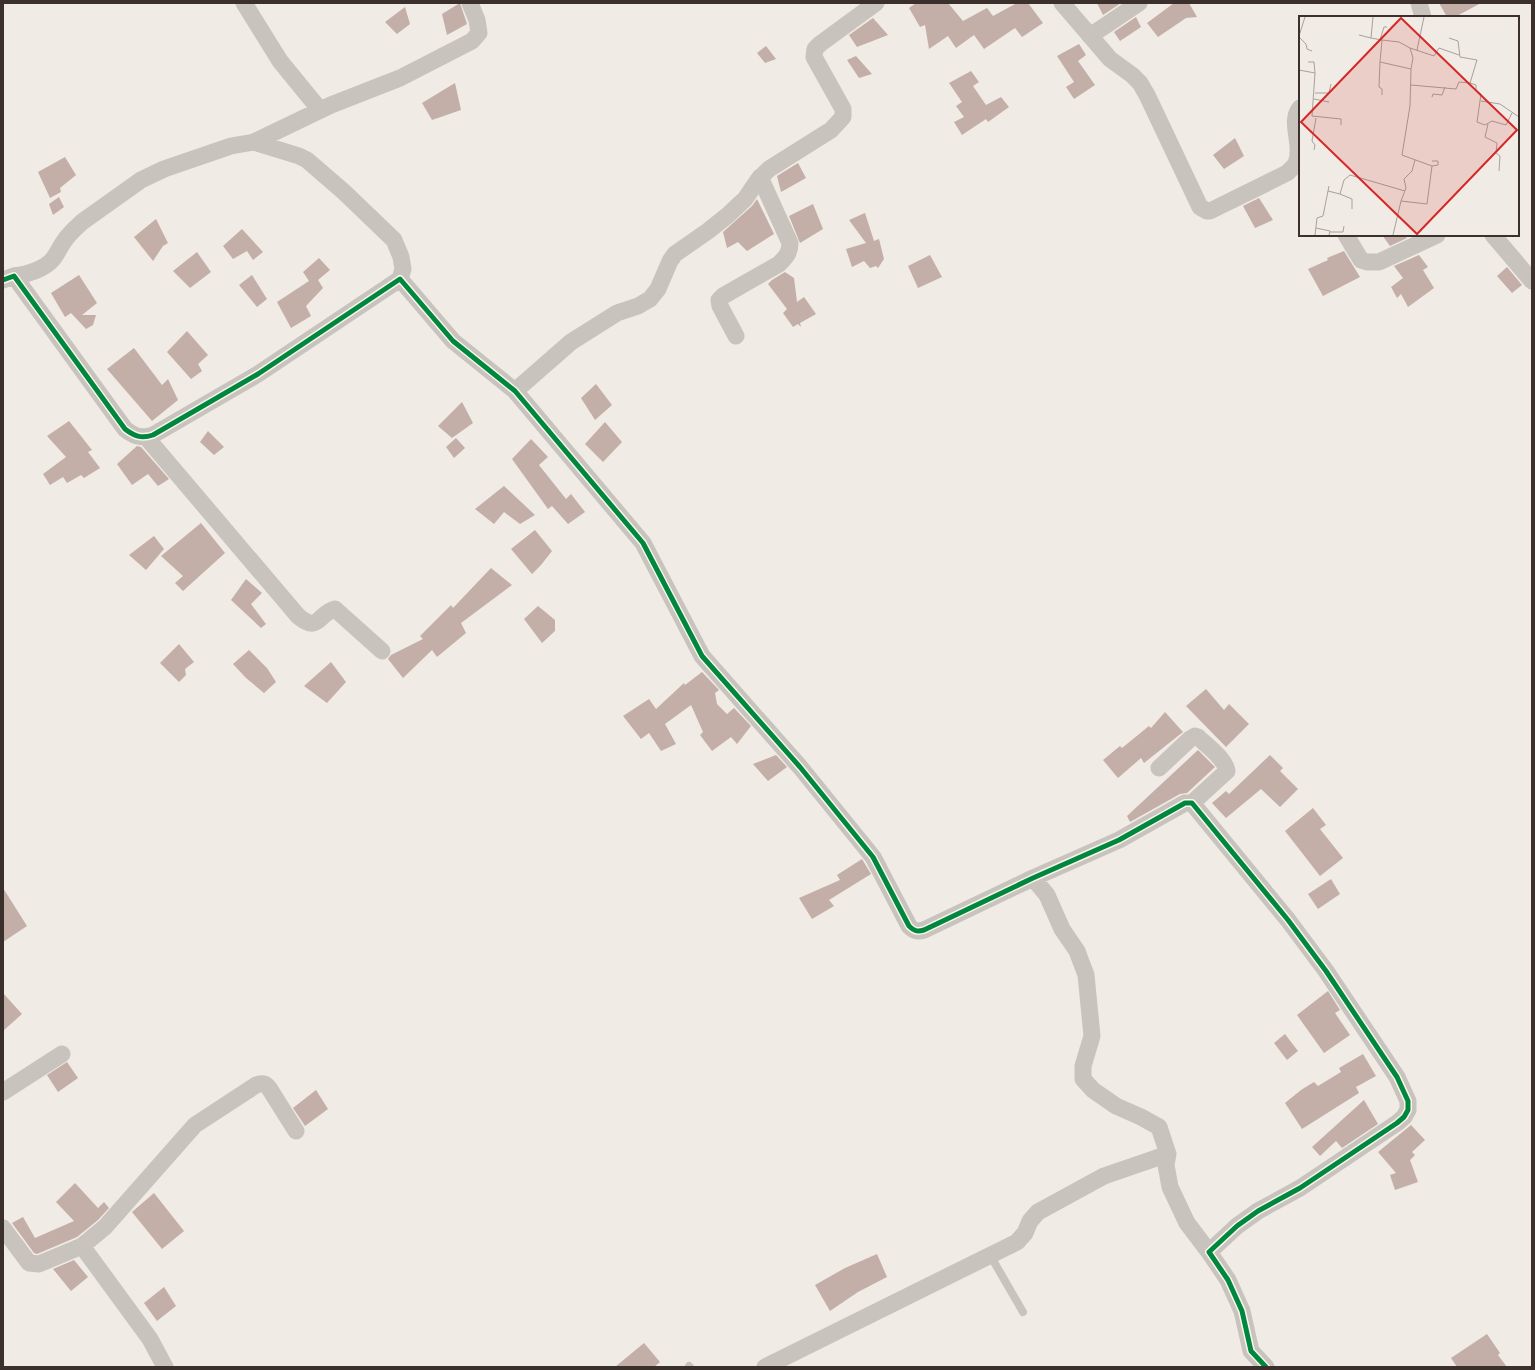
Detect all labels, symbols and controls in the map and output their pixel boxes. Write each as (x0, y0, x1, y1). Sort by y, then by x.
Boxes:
inset map (1299, 16, 1519, 236)

